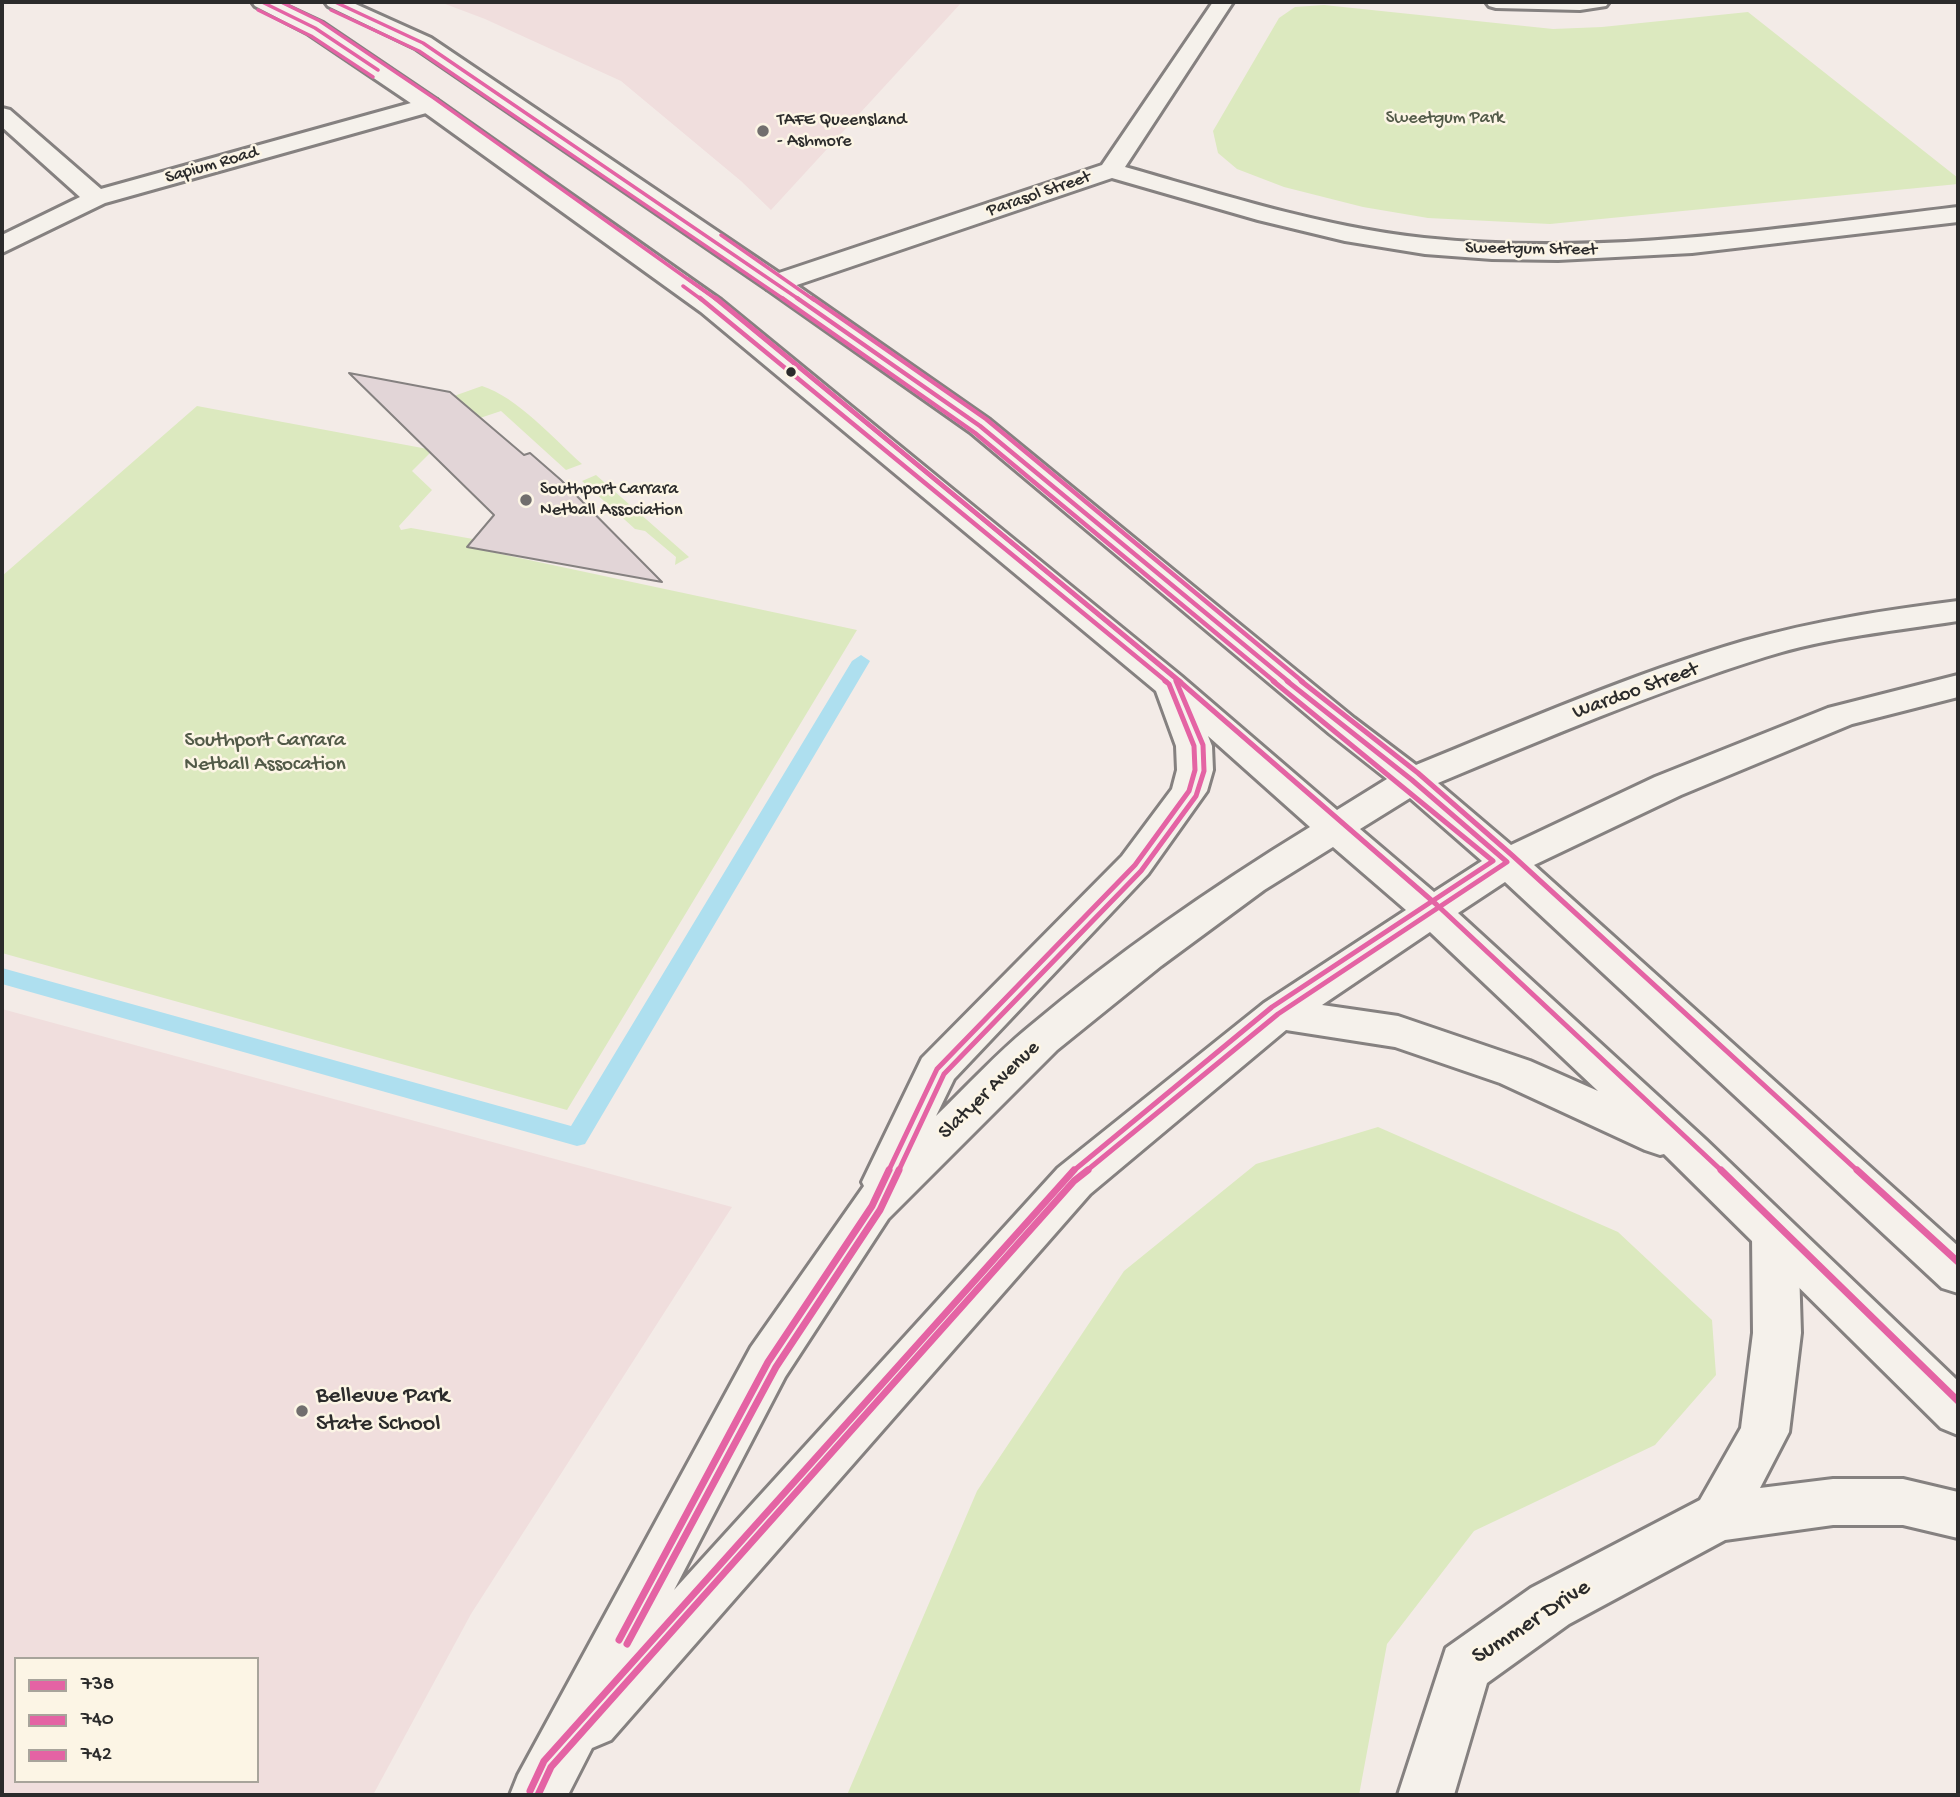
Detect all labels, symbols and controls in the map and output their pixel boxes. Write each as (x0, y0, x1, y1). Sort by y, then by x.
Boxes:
park label: Sweetgum Park (1386, 108, 1504, 130)
place label: TAFE Queensland - Ashmore (777, 110, 907, 152)
marker: TAFE Queensland - Ashmore (755, 123, 771, 139)
street label: Sapium Road (163, 142, 261, 190)
street label: Parasol Street (984, 167, 1094, 223)
street label: Sweetgum Street (1465, 238, 1597, 262)
unlabelled marker (784, 365, 798, 379)
place label: Southport Carrara Netball Association (540, 479, 682, 522)
marker: Southport Carrara Netball Association (518, 492, 534, 508)
street label: Wardoo Street (1570, 658, 1702, 726)
park label: Southport Carrara Netball Assocation (184, 729, 346, 779)
street label: Slatyer Avenue (934, 1036, 1046, 1146)
place label: Bellevue Park State School (316, 1383, 449, 1439)
marker: Bellevue Park State School (294, 1403, 310, 1419)
street label: Summer Drive (1467, 1574, 1597, 1672)
legend (14, 1657, 259, 1783)
text: 738 (81, 1673, 114, 1698)
text: 740 (81, 1708, 114, 1733)
text: 742 (81, 1743, 112, 1768)

